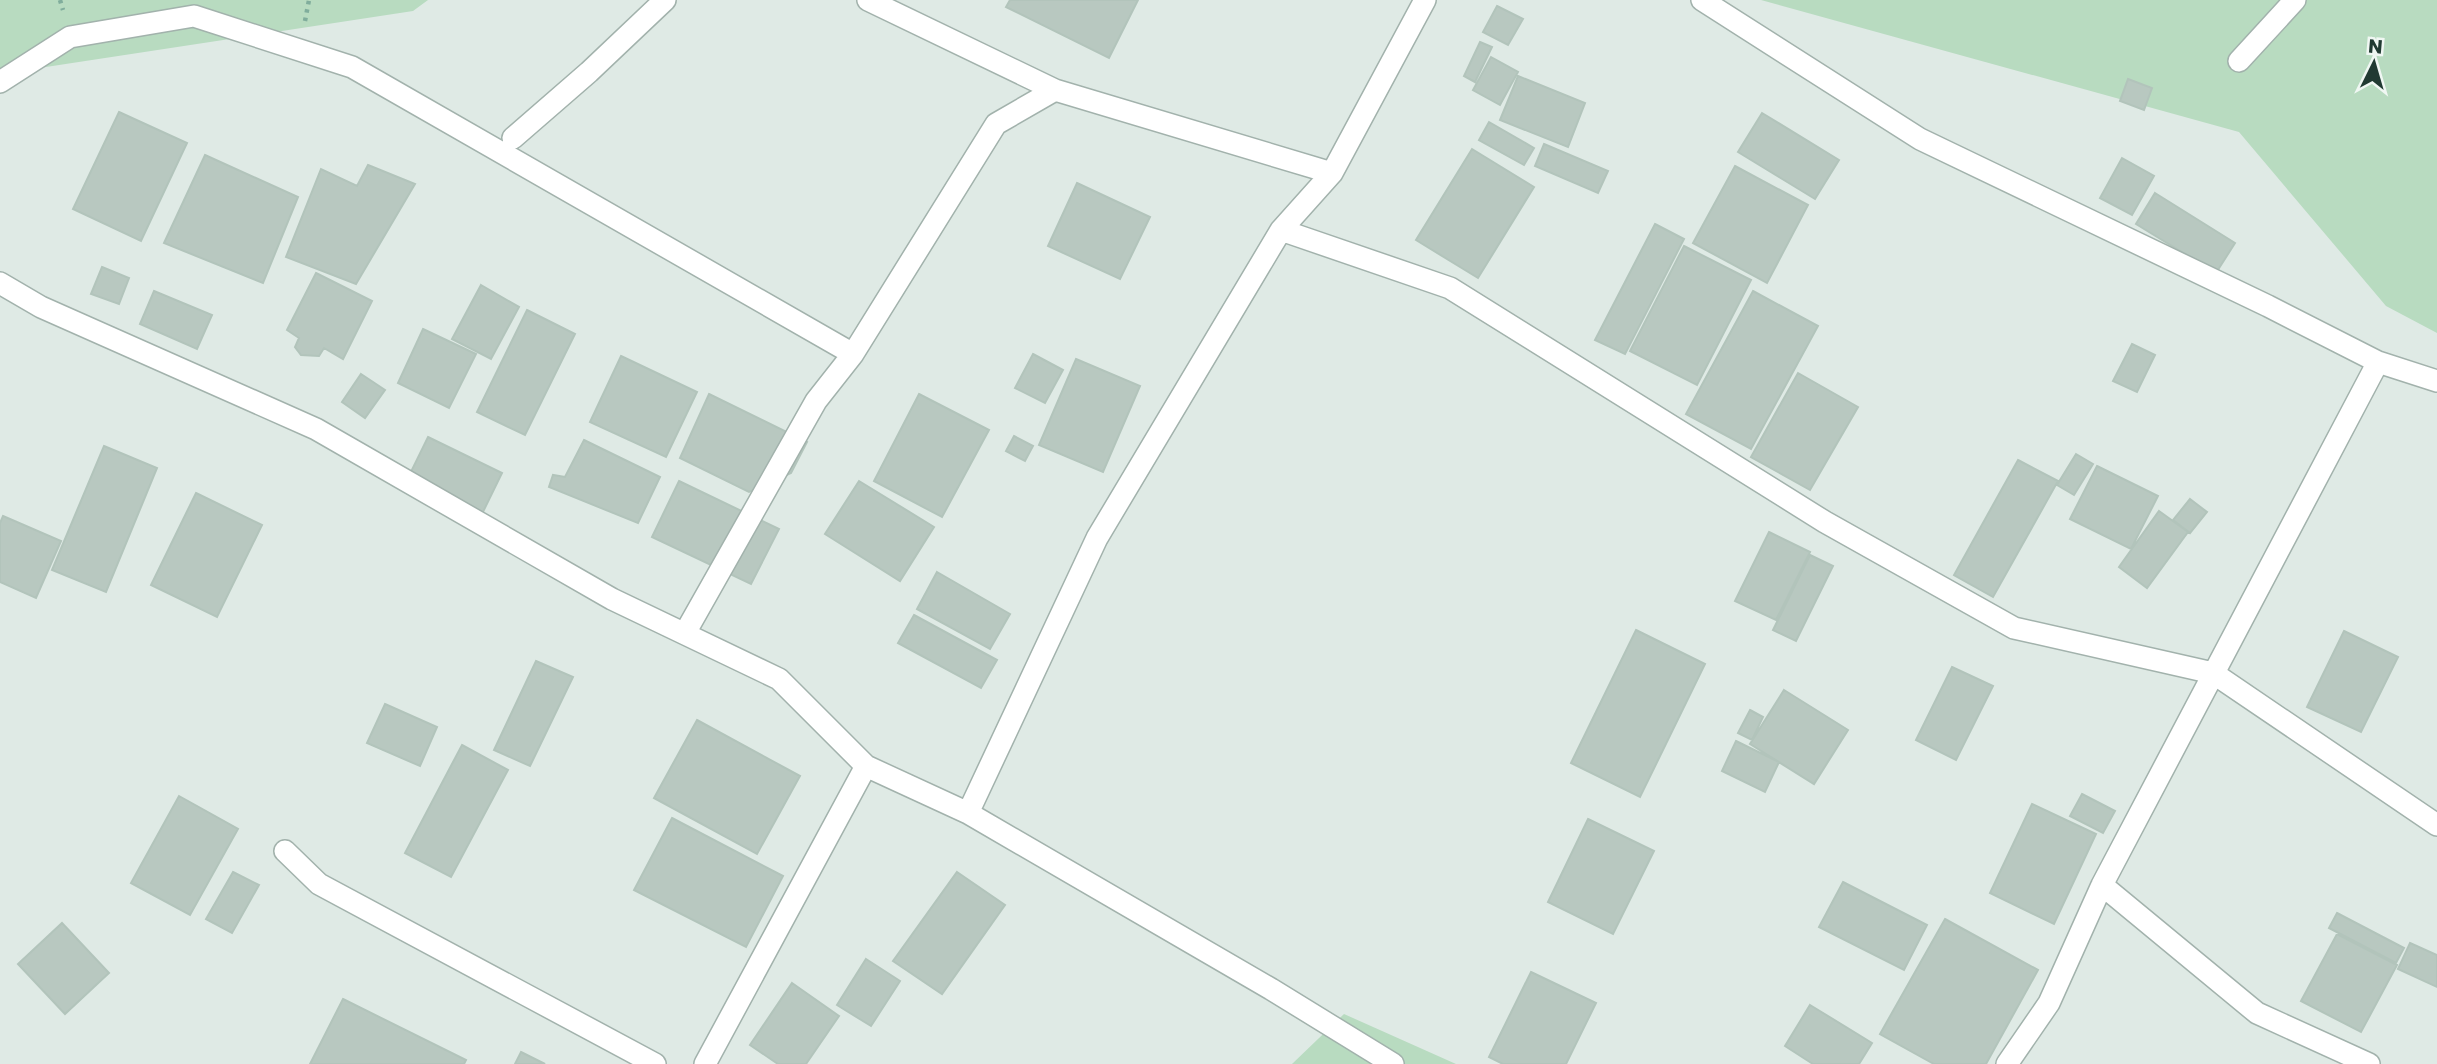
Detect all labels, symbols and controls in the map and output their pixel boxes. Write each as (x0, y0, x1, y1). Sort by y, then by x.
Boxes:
north arrow (2339, 28, 2409, 98)
text: N (2367, 32, 2384, 61)

